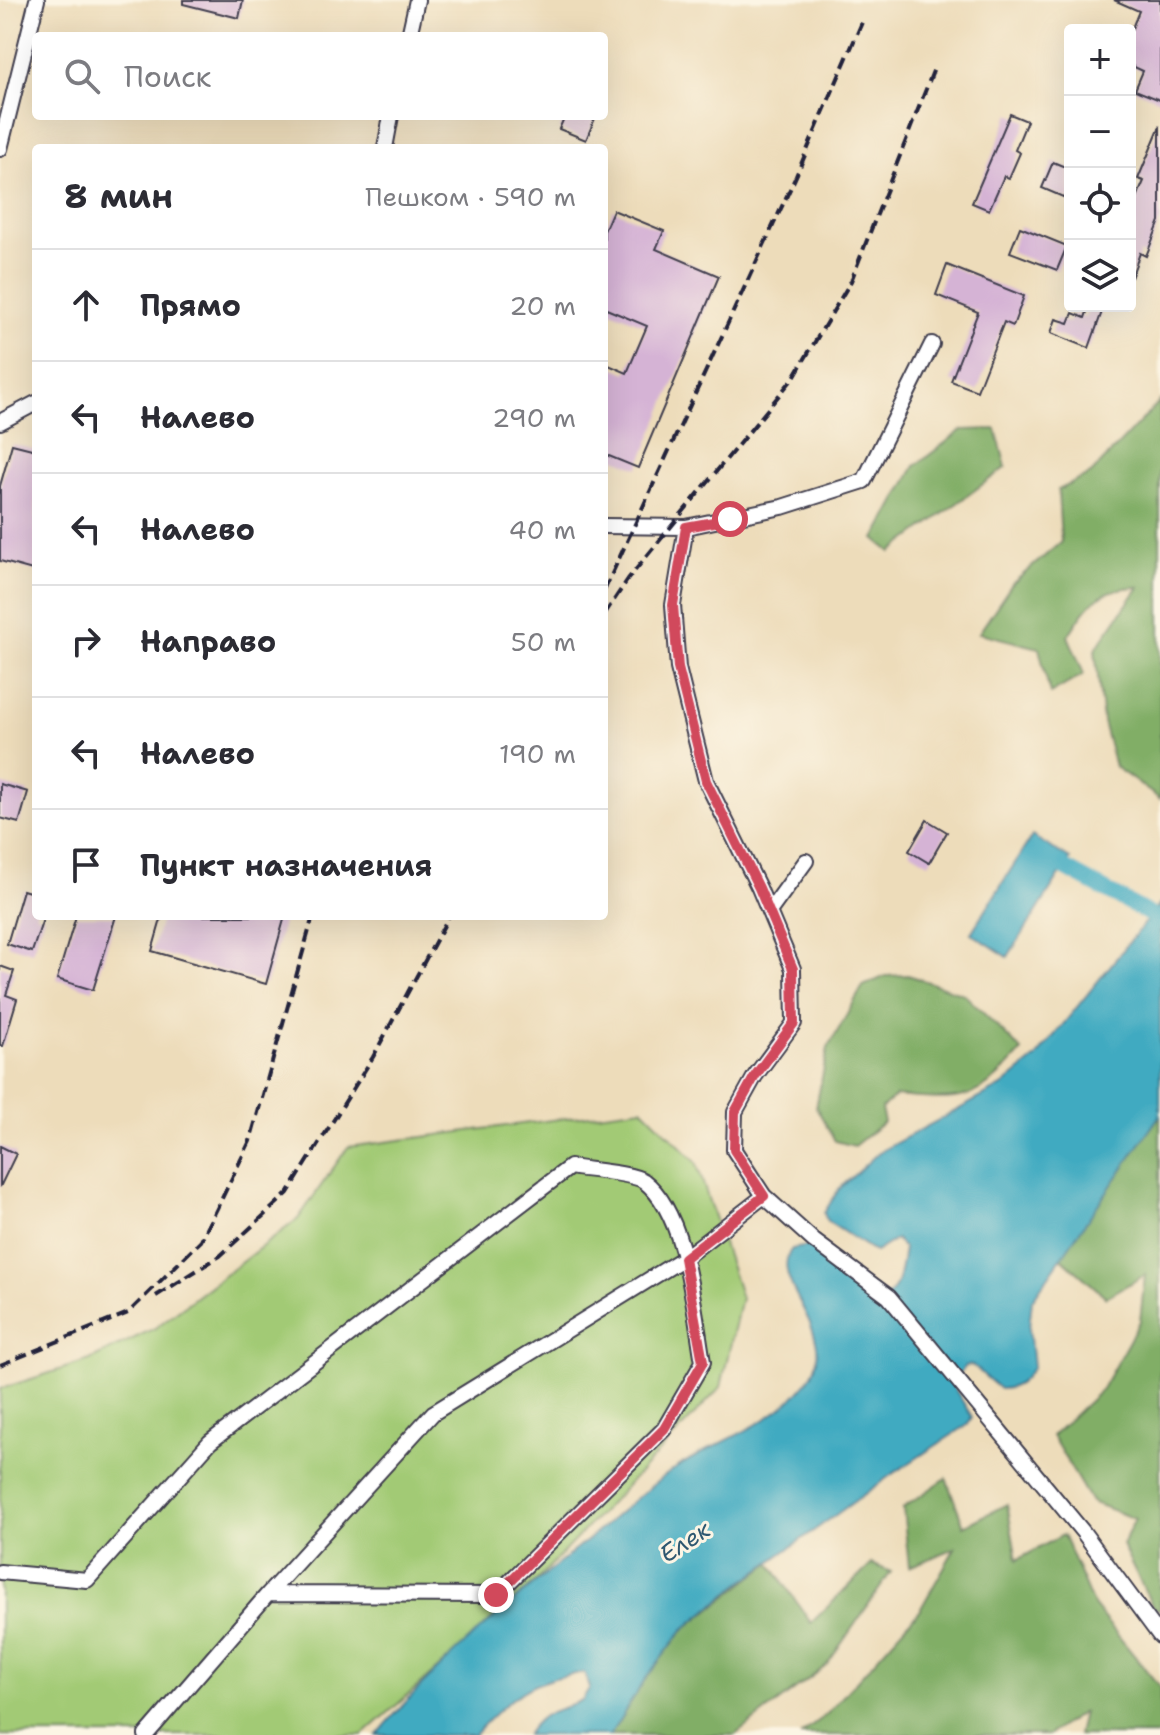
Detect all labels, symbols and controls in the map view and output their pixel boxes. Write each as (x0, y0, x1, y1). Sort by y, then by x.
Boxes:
map controls (1064, 24, 1136, 312)
button: + (1064, 24, 1136, 96)
search box (32, 32, 608, 120)
icon: search (60, 54, 104, 98)
text: Поиск (124, 56, 212, 97)
button: − (1064, 96, 1136, 168)
button: locate (1064, 168, 1136, 240)
text: 8 мин (64, 173, 173, 219)
text: Пешком · 590 m (365, 179, 576, 214)
button: layers (1064, 240, 1136, 312)
icon: ahead (64, 283, 108, 327)
text: Прямо (140, 285, 241, 326)
text: 20 m (509, 288, 576, 323)
icon: left (64, 395, 108, 439)
text: Налево (140, 397, 255, 438)
text: 290 m (492, 400, 576, 435)
route start (712, 501, 748, 537)
icon: left (64, 507, 108, 551)
text: Налево (140, 509, 255, 550)
text: 40 m (509, 512, 576, 547)
icon: right (64, 619, 108, 663)
text: Направо (140, 621, 276, 662)
text: 50 m (511, 624, 576, 659)
icon: left (64, 731, 108, 775)
text: Налево (140, 733, 255, 774)
text: 190 m (499, 736, 576, 771)
icon: arrive (64, 843, 108, 887)
text: Пункт назначения (140, 845, 432, 886)
water label: Елек (653, 1513, 718, 1570)
route end (478, 1577, 514, 1613)

